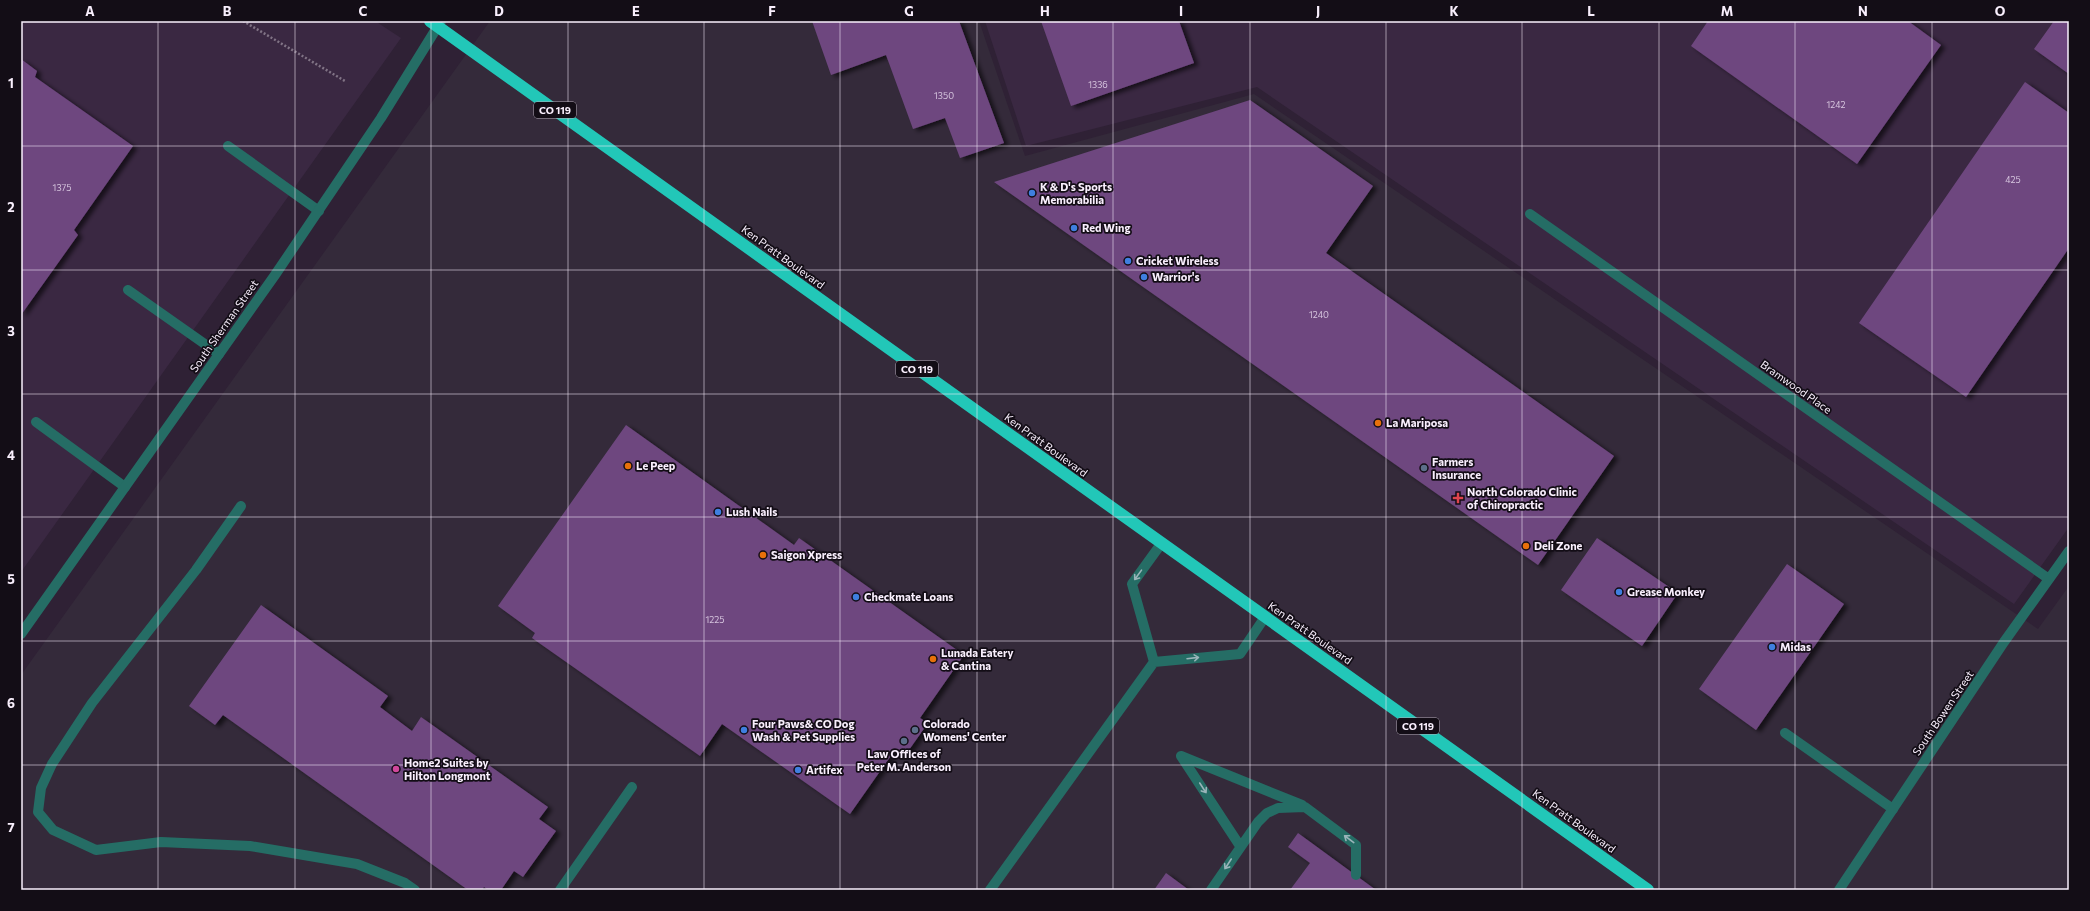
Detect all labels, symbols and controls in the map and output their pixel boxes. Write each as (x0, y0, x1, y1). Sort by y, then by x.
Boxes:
text: A (85, 3, 95, 19)
text: B (223, 3, 232, 19)
text: C (359, 3, 368, 19)
text: D (494, 3, 504, 19)
text: E (632, 3, 640, 19)
text: F (768, 3, 776, 19)
text: G (904, 3, 914, 19)
text: H (1040, 3, 1050, 19)
text: I (1179, 3, 1183, 19)
text: J (1316, 3, 1320, 19)
text: K (1449, 3, 1459, 19)
text: L (1587, 3, 1595, 19)
text: M (1721, 3, 1733, 19)
text: N (1858, 3, 1868, 19)
text: O (1995, 3, 2006, 19)
text: 1 (8, 75, 14, 91)
house number: 1336 (1088, 79, 1108, 90)
house number: 1350 (934, 90, 954, 101)
house number: 1242 (1827, 99, 1845, 110)
road number: CO 119 (534, 102, 576, 118)
house number: 425 (2005, 174, 2021, 185)
place label: K & D's Sports Memorabilia (1040, 180, 1112, 206)
house number: 1375 (53, 182, 71, 193)
marker: K & D's Sports Memorabilia (1027, 188, 1037, 198)
text: 2 (7, 199, 15, 215)
place label: Red Wing (1082, 221, 1131, 234)
street label: Ken Pratt Boulevard (739, 222, 827, 291)
marker: Red Wing (1069, 223, 1079, 233)
place label: Cricket Wireless (1136, 254, 1219, 267)
marker: Cricket Wireless (1123, 256, 1133, 266)
place label: Warrior's (1152, 270, 1200, 283)
marker: Warrior's (1139, 272, 1149, 282)
street label: South Sherman Street (187, 277, 261, 374)
house number: 1240 (1309, 309, 1329, 320)
text: 3 (7, 323, 15, 339)
street label: Bramwood Place (1758, 357, 1834, 416)
road number: CO 119 (896, 361, 938, 377)
street label: Ken Pratt Boulevard (1002, 410, 1090, 479)
place label: La Mariposa (1386, 416, 1448, 429)
marker: La Mariposa (1373, 418, 1383, 428)
text: 4 (7, 447, 15, 463)
place label: Farmers Insurance (1432, 455, 1481, 481)
place label: Le Peep (636, 459, 676, 472)
marker: Le Peep (623, 461, 633, 471)
marker: Farmers Insurance (1419, 463, 1429, 473)
place label: North Colorado Clinic of Chiropractic (1467, 485, 1577, 511)
marker: North Colorado Clinic of Chiropractic (1452, 492, 1464, 504)
place label: Lush Nails (726, 505, 778, 518)
marker: Lush Nails (713, 507, 723, 517)
place label: Deli Zone (1534, 539, 1583, 552)
marker: Deli Zone (1521, 541, 1531, 551)
place label: Saigon Xpress (771, 548, 842, 561)
marker: Saigon Xpress (758, 550, 768, 560)
one-way arrow (1134, 570, 1143, 581)
text: 5 (7, 571, 15, 587)
place label: Grease Monkey (1627, 585, 1705, 598)
marker: Grease Monkey (1614, 587, 1624, 597)
place label: Checkmate Loans (864, 590, 953, 603)
marker: Checkmate Loans (851, 592, 861, 602)
street label: Ken Pratt Boulevard (1266, 599, 1355, 666)
house number: 1225 (706, 614, 725, 625)
place label: Midas (1780, 640, 1811, 653)
marker: Midas (1767, 642, 1777, 652)
place label: Lunada Eatery & Cantina (941, 646, 1014, 672)
marker: Lunada Eatery & Cantina (928, 654, 938, 664)
one-way arrow (1186, 655, 1199, 662)
street label: South Bowen Street (1909, 667, 1976, 758)
text: 6 (7, 695, 15, 711)
place label: Four Paws& CO Dog Wash & Pet Supplies (752, 717, 855, 743)
place label: Colorado Womens' Center (923, 717, 1007, 743)
road number: CO 119 (1397, 718, 1439, 734)
marker: Four Paws& CO Dog Wash & Pet Supplies (739, 725, 749, 735)
marker: Colorado Womens' Center (910, 725, 920, 735)
marker: Law Offices of Peter M. Anderson (899, 736, 909, 746)
place label: Law Offices of Peter M. Anderson (857, 747, 951, 773)
place label: Home2 Suites by Hilton Longmont (404, 756, 491, 782)
place label: Artifex (806, 763, 843, 776)
marker: Home2 Suites by Hilton Longmont (391, 764, 401, 774)
marker: Artifex (793, 765, 803, 775)
one-way arrow (1199, 783, 1207, 794)
street label: Ken Pratt Boulevard (1530, 786, 1618, 855)
text: 7 (7, 819, 15, 835)
one-way arrow (1343, 835, 1354, 843)
one-way arrow (1224, 858, 1232, 869)

